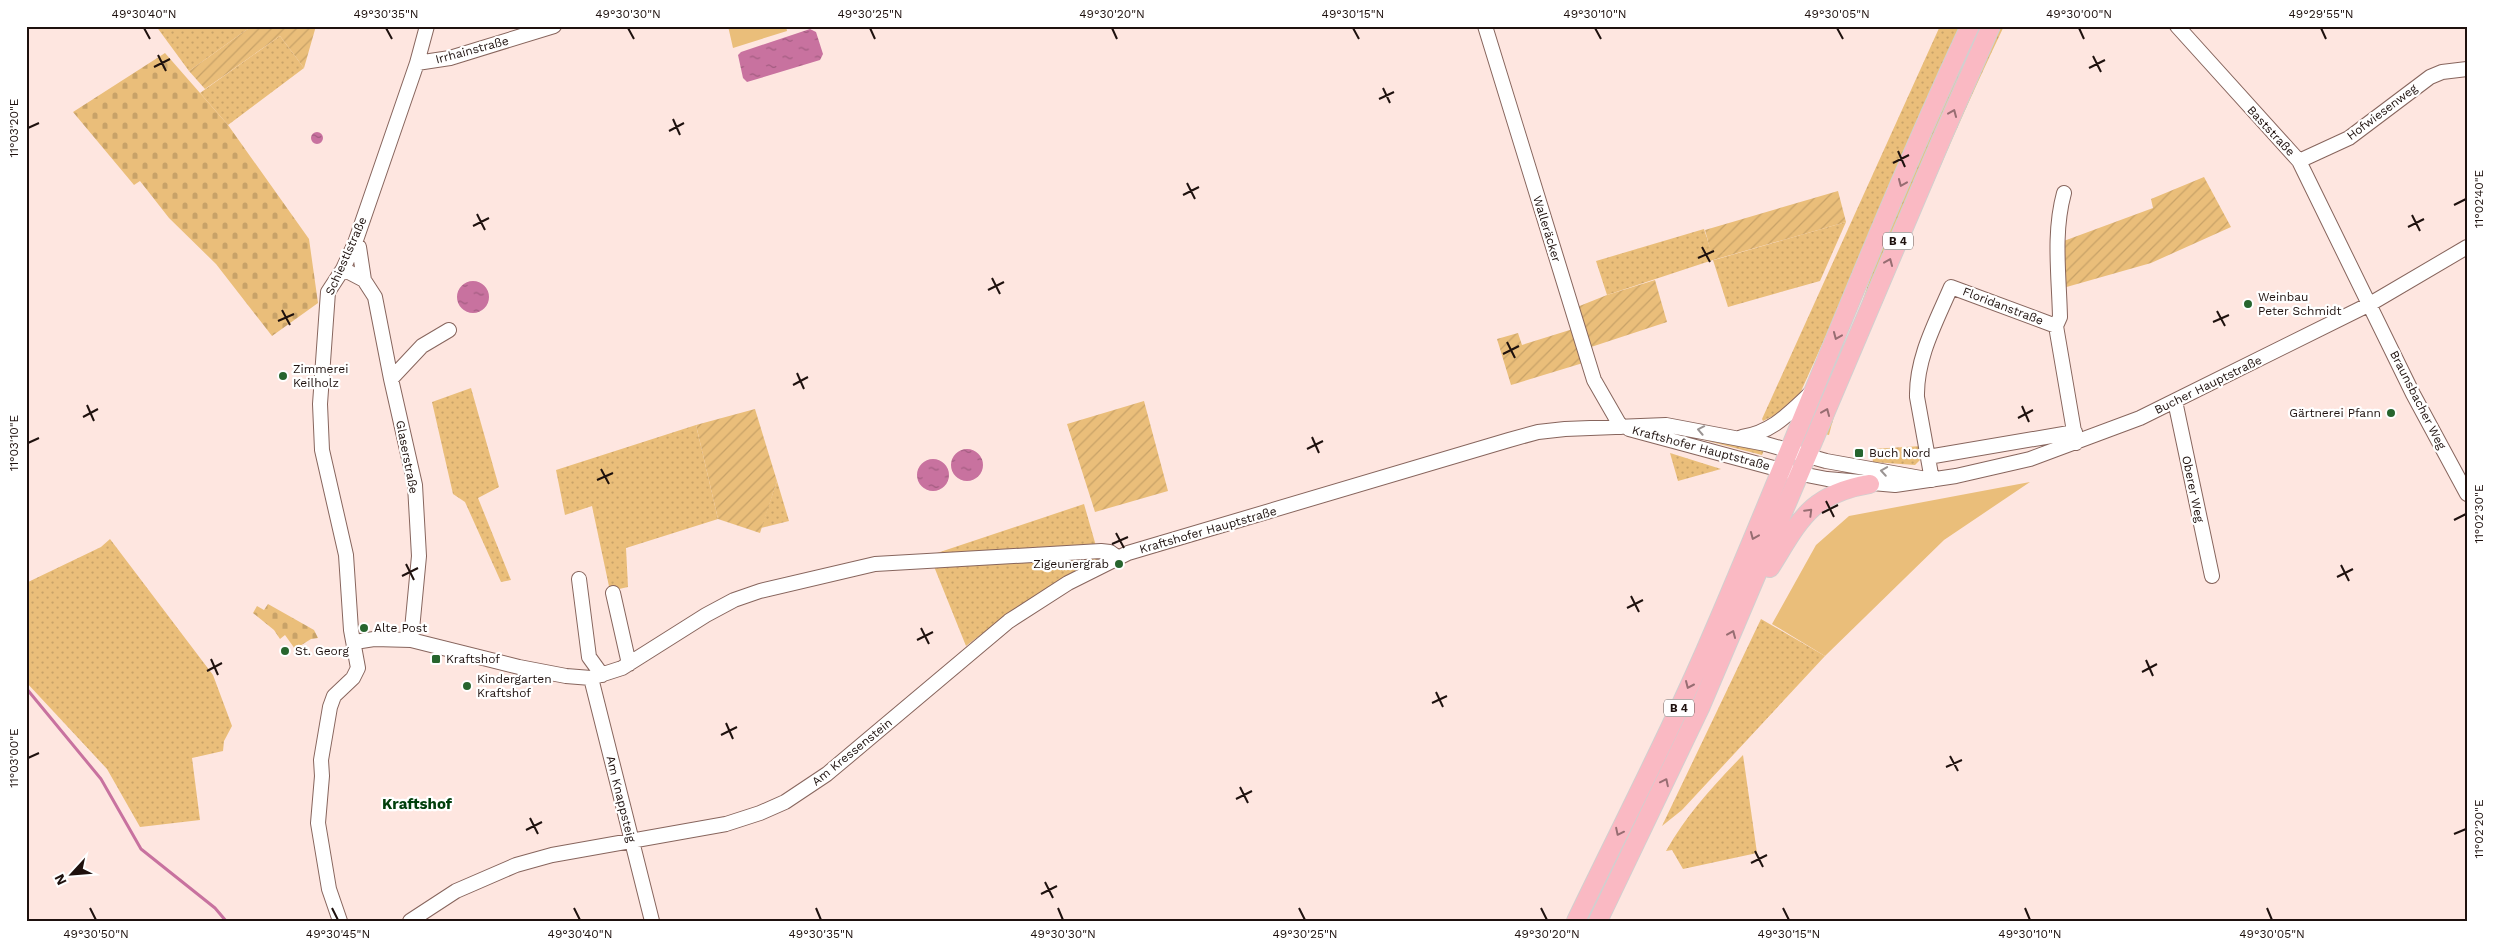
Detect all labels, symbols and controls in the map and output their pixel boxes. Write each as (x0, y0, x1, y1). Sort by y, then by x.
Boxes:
text: 49°30'40"N (112, 7, 176, 21)
text: 49°30'35"N (353, 7, 419, 21)
text: 49°30'30"N (595, 7, 661, 21)
text: 49°30'25"N (837, 7, 903, 21)
text: 49°30'20"N (1079, 7, 1145, 21)
text: 49°30'15"N (1322, 7, 1384, 21)
text: 49°30'10"N (1563, 7, 1627, 21)
text: 49°30'05"N (1804, 7, 1870, 21)
text: 49°30'00"N (2046, 7, 2112, 21)
text: 49°29'55"N (2288, 7, 2354, 21)
street label: Irrhainstraße (434, 33, 510, 67)
street label: Hofwiesenweg (2344, 81, 2420, 143)
text: 11°03'20"E (7, 98, 21, 157)
street label: Baststraße (2244, 103, 2298, 159)
one-way arrow (1946, 109, 1957, 118)
text: 11°02'40"E (2472, 169, 2486, 228)
one-way arrow (1897, 178, 1908, 187)
street label: Walleräcker (1530, 194, 1564, 264)
street label: Schiestlstraße (322, 215, 370, 297)
road number: B 4 (1883, 232, 1913, 250)
one-way arrow (1883, 258, 1893, 267)
street label: Floridanstraße (1961, 284, 2045, 328)
place label: Weinbau Peter Schmidt (2258, 290, 2342, 318)
marker: Weinbau Peter Schmidt (2242, 298, 2254, 310)
one-way arrow (1833, 331, 1844, 340)
street label: Braunsbacher Weg (2387, 348, 2449, 452)
street label: Bucher Hauptstraße (2152, 353, 2264, 417)
place label: Zimmerei Keilholz (293, 362, 348, 390)
marker: Zimmerei Keilholz (277, 370, 289, 382)
place label: Gärtnerei Pfann (2289, 406, 2381, 420)
marker: Gärtnerei Pfann (2385, 407, 2397, 419)
one-way arrow (1819, 408, 1830, 417)
text: 11°03'10"E (7, 414, 21, 471)
street label: Glaserstraße (393, 419, 421, 495)
street label: Kraftshofer Hauptstraße (1631, 423, 1771, 473)
one-way arrow (1697, 426, 1706, 436)
place label: Buch Nord (1869, 446, 1931, 460)
marker: Buch Nord (1853, 447, 1865, 459)
street label: Oberer Weg (2179, 454, 2207, 524)
one-way arrow (1880, 466, 1888, 477)
text: 11°02'30"E (2472, 484, 2486, 544)
street label: Kraftshofer Hauptstraße (1138, 504, 1278, 556)
one-way arrow (1803, 509, 1812, 518)
one-way arrow (1749, 531, 1760, 540)
place label: Zigeunergrab (1033, 557, 1109, 571)
marker: Zigeunergrab (1113, 558, 1125, 570)
place label: Alte Post (374, 621, 427, 635)
marker: Alte Post (358, 622, 370, 634)
one-way arrow (1725, 630, 1736, 639)
place label: St. Georg (295, 644, 349, 658)
marker: St. Georg (279, 645, 291, 657)
place label: Kraftshof (446, 652, 500, 666)
marker: Kraftshof (430, 653, 442, 665)
place label: Kindergarten Kraftshof (477, 672, 552, 700)
marker: Kindergarten Kraftshof (461, 680, 473, 692)
one-way arrow (1685, 680, 1696, 689)
road number: B 4 (1664, 700, 1694, 716)
street label: Am Kressenstein (809, 715, 895, 789)
text: 11°03'00"E (7, 728, 21, 788)
street label: Am Knappsteig (604, 754, 639, 844)
one-way arrow (1659, 779, 1669, 788)
district label: Kraftshof (382, 795, 453, 813)
text: 11°02'20"E (2472, 799, 2486, 859)
one-way arrow (1615, 827, 1625, 836)
north arrow (48, 850, 98, 900)
text: N (51, 872, 70, 888)
text: 49°30'50"N (63, 927, 129, 941)
text: 49°30'45"N (306, 927, 370, 941)
text: 49°30'40"N (548, 927, 612, 941)
text: 49°30'35"N (788, 927, 854, 941)
text: 49°30'30"N (1030, 927, 1096, 941)
text: 49°30'25"N (1272, 927, 1338, 941)
text: 49°30'20"N (1514, 927, 1580, 941)
text: 49°30'15"N (1758, 927, 1820, 941)
text: 49°30'10"N (1998, 927, 2062, 941)
text: 49°30'05"N (2239, 927, 2305, 941)

